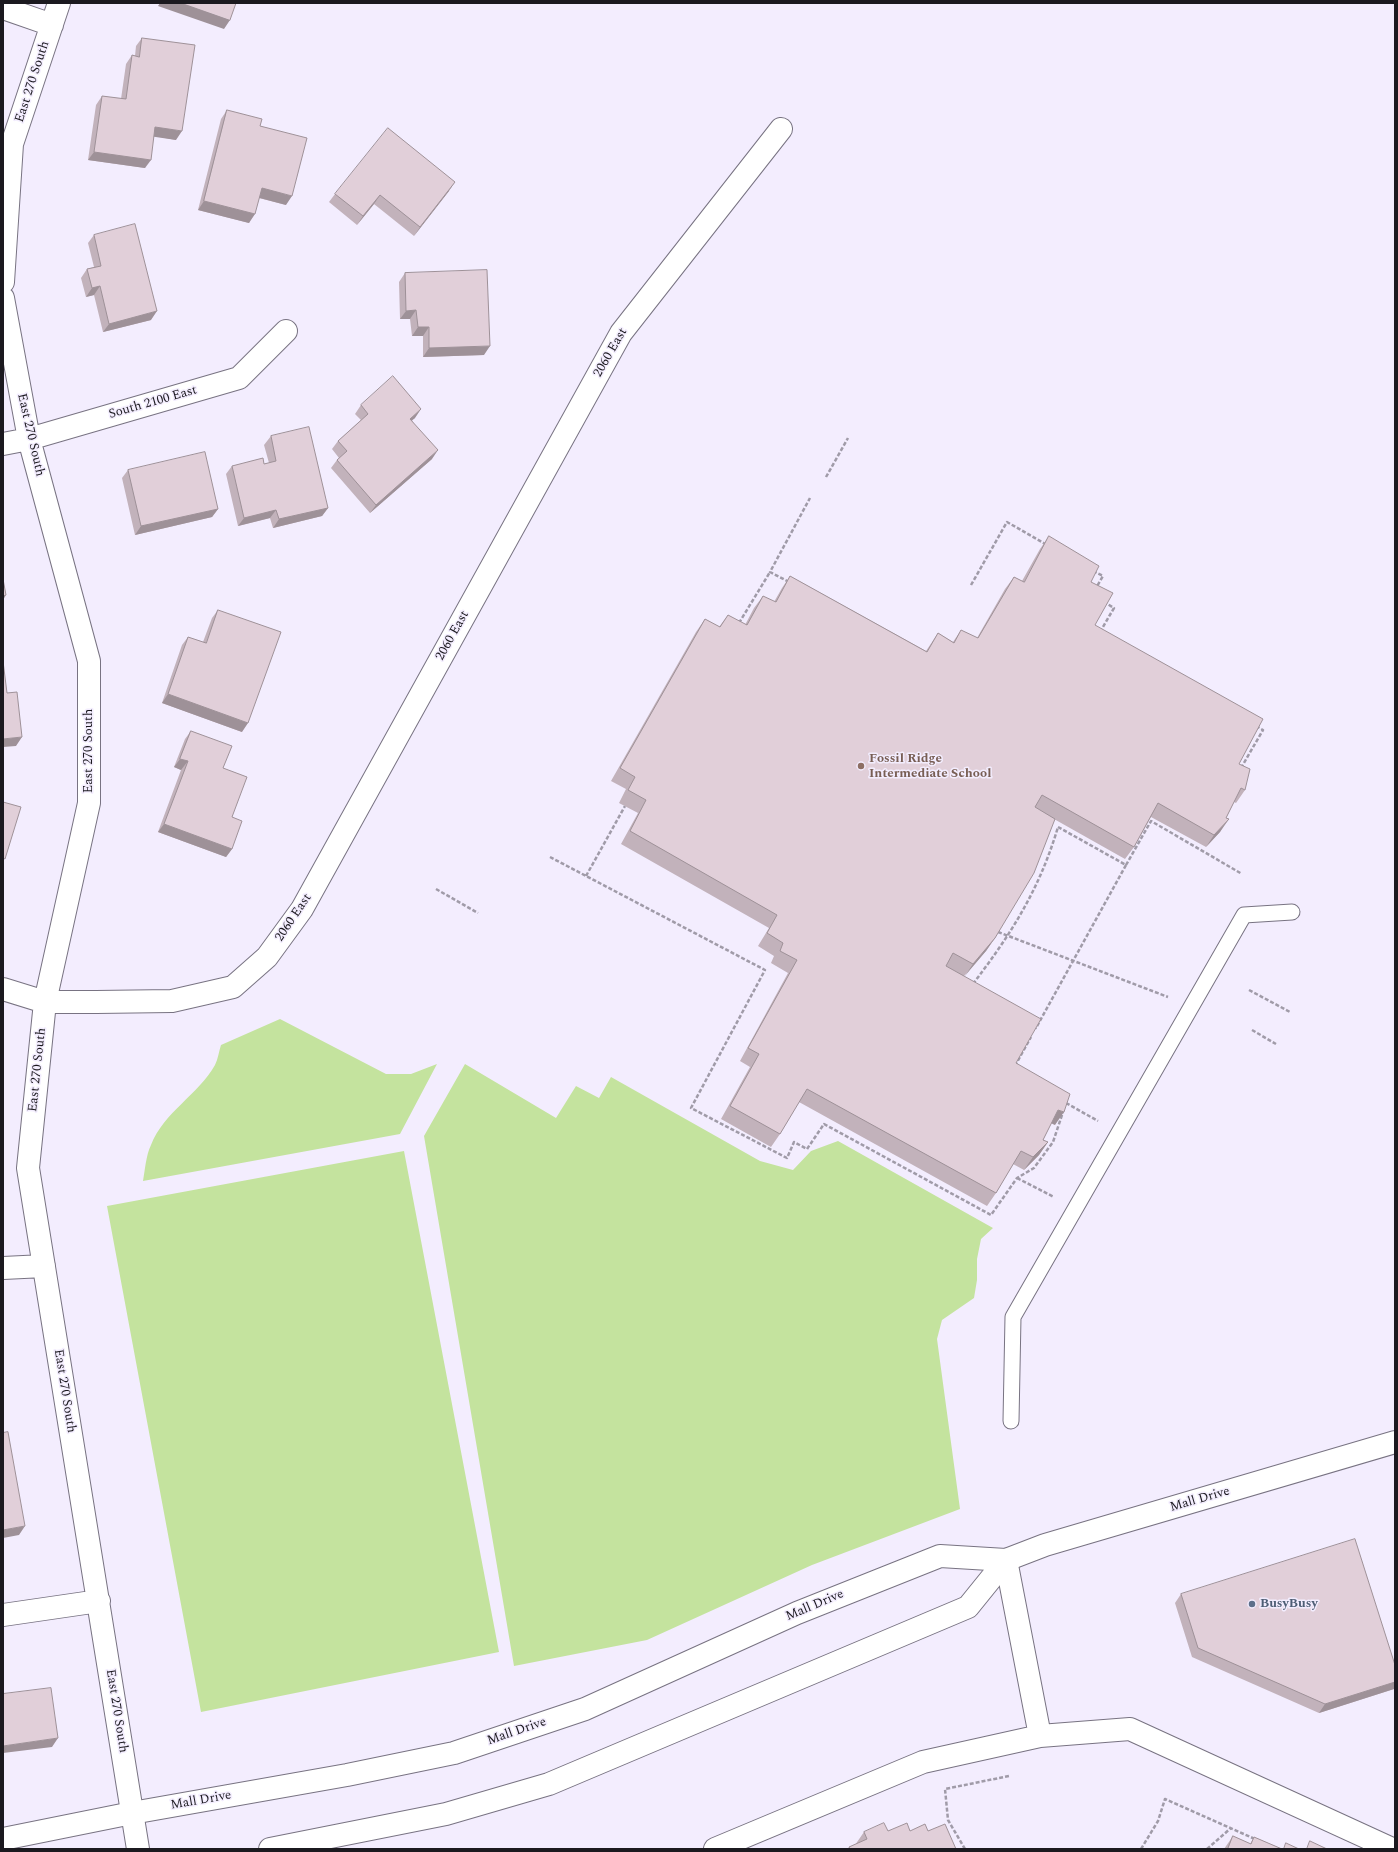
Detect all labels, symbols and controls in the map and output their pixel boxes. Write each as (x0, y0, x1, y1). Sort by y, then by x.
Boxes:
street label: East 270 South (13, 39, 53, 125)
street label: 2060 East (591, 326, 631, 380)
street label: South 2100 East (107, 383, 199, 423)
street label: East 270 South (13, 392, 47, 478)
street label: 2060 East (433, 609, 473, 663)
street label: East 270 South (81, 709, 97, 793)
place label: Fossil Ridge Intermediate School (869, 751, 991, 782)
marker: Fossil Ridge Intermediate School (856, 761, 866, 771)
street label: 2060 East (272, 891, 316, 945)
street label: East 270 South (26, 1027, 50, 1113)
street label: East 270 South (50, 1348, 78, 1434)
street label: Mall Drive (1168, 1484, 1232, 1516)
street label: Mall Drive (784, 1587, 846, 1625)
place label: BusyBusy (1260, 1596, 1318, 1612)
marker: BusyBusy (1247, 1599, 1257, 1609)
street label: East 270 South (102, 1668, 130, 1754)
street label: Mall Drive (485, 1715, 549, 1749)
street label: Mall Drive (169, 1788, 233, 1814)

